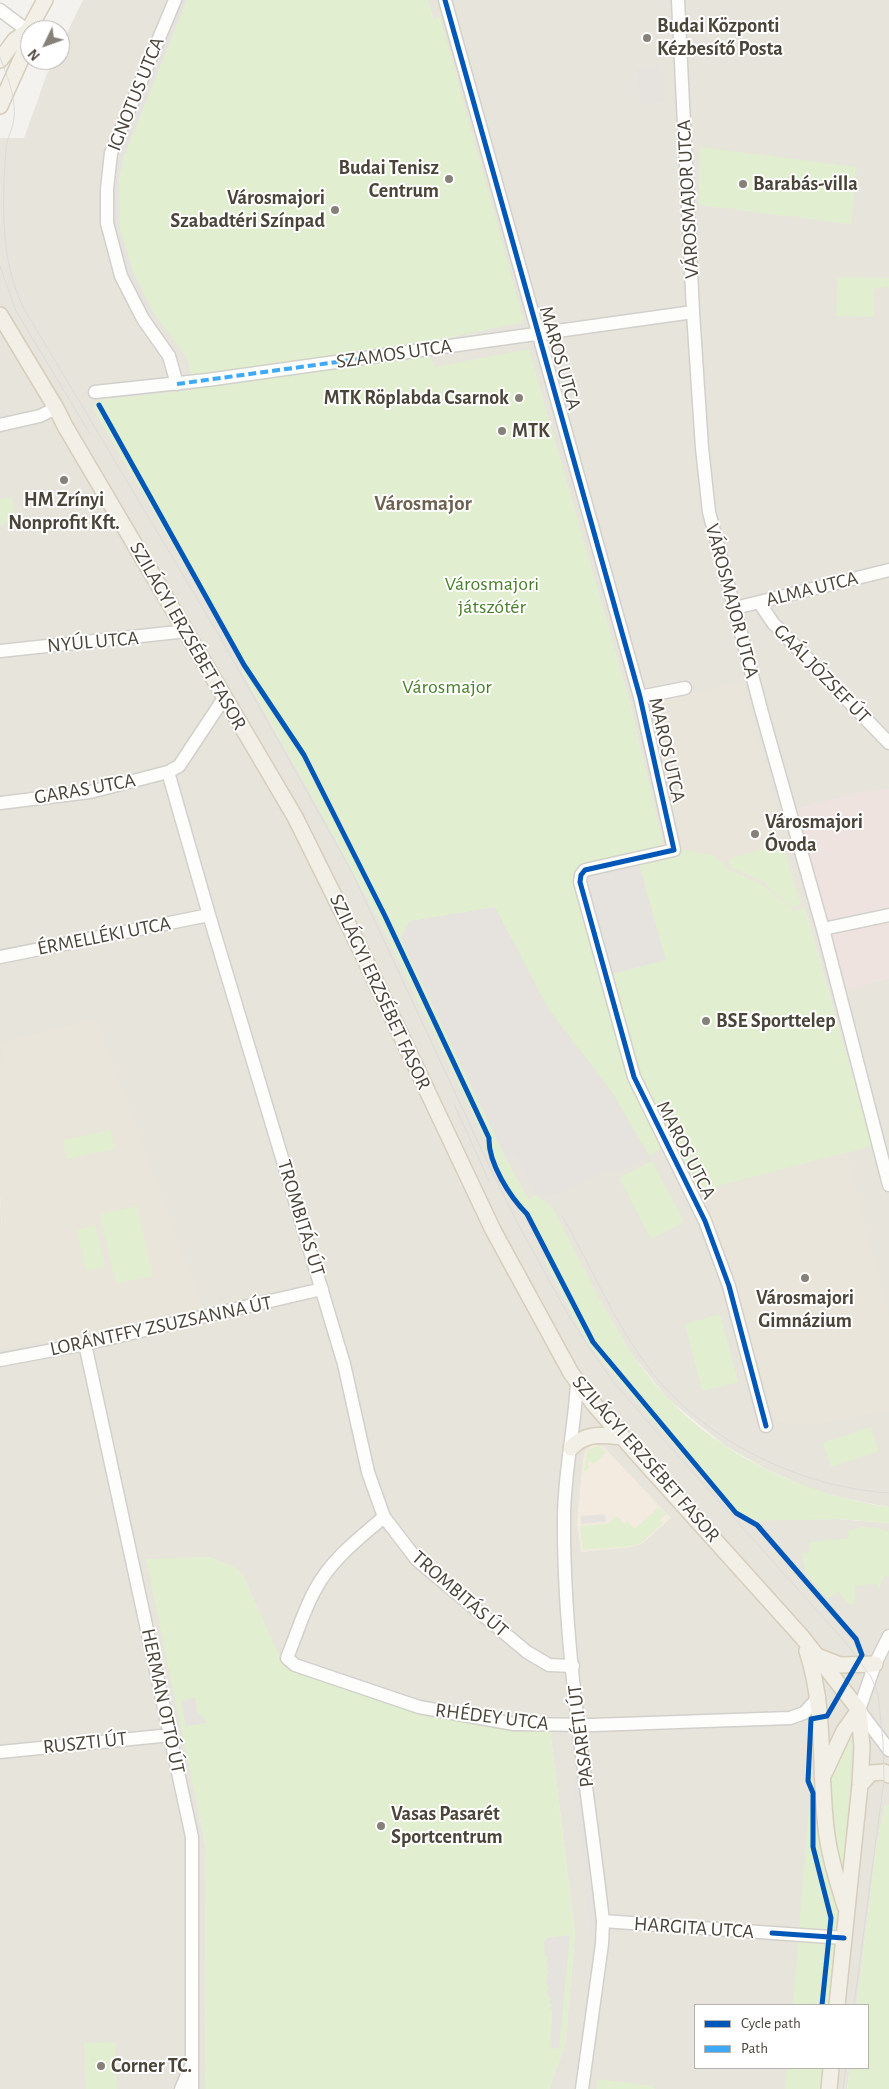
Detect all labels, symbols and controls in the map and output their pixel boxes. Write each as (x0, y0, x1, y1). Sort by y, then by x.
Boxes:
place label: Budai Központi Kézbesítő Posta (657, 14, 783, 61)
north arrow (20, 20, 70, 70)
marker: Budai Központi Kézbesítő Posta (641, 32, 653, 44)
street label: IGNOTUS UTCA (102, 34, 170, 154)
text: N (26, 46, 43, 63)
street label: VÁROSMAJOR UTCA (672, 119, 704, 279)
place label: Budai Tenisz Centrum (338, 156, 439, 203)
place label: Barabás-villa (753, 172, 858, 196)
marker: Budai Tenisz Centrum (443, 173, 455, 185)
marker: Barabás-villa (737, 178, 749, 190)
place label: Városmajori Szabadtéri Színpad (170, 186, 325, 233)
marker: Városmajori Szabadtéri Színpad (329, 204, 341, 216)
street label: MAROS UTCA (534, 303, 586, 413)
street label: SZAMOS UTCA (335, 334, 453, 374)
place label: MTK Röplabda Csarnok (324, 386, 509, 410)
marker: MTK Röplabda Csarnok (513, 392, 525, 404)
place label: MTK (512, 419, 550, 443)
marker: MTK (496, 425, 508, 437)
marker: HM Zrínyi Nonprofit Kft. (58, 474, 70, 486)
place label: HM Zrínyi Nonprofit Kft. (8, 488, 120, 535)
district label: Városmajor (374, 491, 472, 517)
street label: VÁROSMAJOR UTCA (700, 521, 764, 681)
street label: SZILÁGYI ERZSÉBET FASOR (124, 538, 252, 734)
street label: ALMA UTCA (763, 566, 861, 612)
park label: Városmajori játszótér (445, 572, 539, 619)
street label: GAÁL JÓZSEF ÚT (768, 619, 876, 729)
street label: NYÚL UTCA (46, 626, 140, 658)
park label: Városmajor (402, 675, 492, 699)
street label: MAROS UTCA (643, 695, 691, 805)
street label: GARAS UTCA (32, 768, 138, 810)
place label: Városmajori Óvoda (765, 810, 863, 857)
marker: Városmajori Óvoda (749, 828, 761, 840)
street label: SZILÁGYI ERZSÉBET FASOR (324, 890, 436, 1094)
street label: ÉRMELLÉKI UTCA (35, 911, 173, 961)
place label: BSE Sporttelep (716, 1009, 836, 1033)
marker: BSE Sporttelep (700, 1015, 712, 1027)
street label: MAROS UTCA (651, 1097, 721, 1203)
street label: TROMBITÁS ÚT (272, 1157, 330, 1279)
marker: Városmajori Gimnázium (799, 1272, 811, 1284)
place label: Városmajori Gimnázium (756, 1286, 854, 1333)
street label: LORÁNTFFY ZSUZSANNA ÚT (48, 1291, 274, 1361)
street label: SZILÁGYI ERZSÉBET FASOR (567, 1371, 725, 1547)
street label: TROMBITÁS ÚT (407, 1545, 513, 1643)
street label: HERMAN OTTÓ ÚT (136, 1626, 190, 1776)
street label: PASARÉTI ÚT (563, 1683, 599, 1789)
street label: RHÉDEY UTCA (434, 1698, 550, 1736)
street label: RUSZTI ÚT (42, 1727, 128, 1759)
place label: Vasas Pasarét Sportcentrum (391, 1802, 503, 1849)
marker: Vasas Pasarét Sportcentrum (375, 1820, 387, 1832)
street label: HARGITA UTCA (633, 1912, 755, 1944)
legend (694, 2004, 869, 2069)
text: Cycle path (741, 2016, 801, 2031)
text: Path (741, 2041, 768, 2056)
place label: Corner TC. (111, 2054, 192, 2078)
marker: Corner TC. (95, 2060, 107, 2072)

